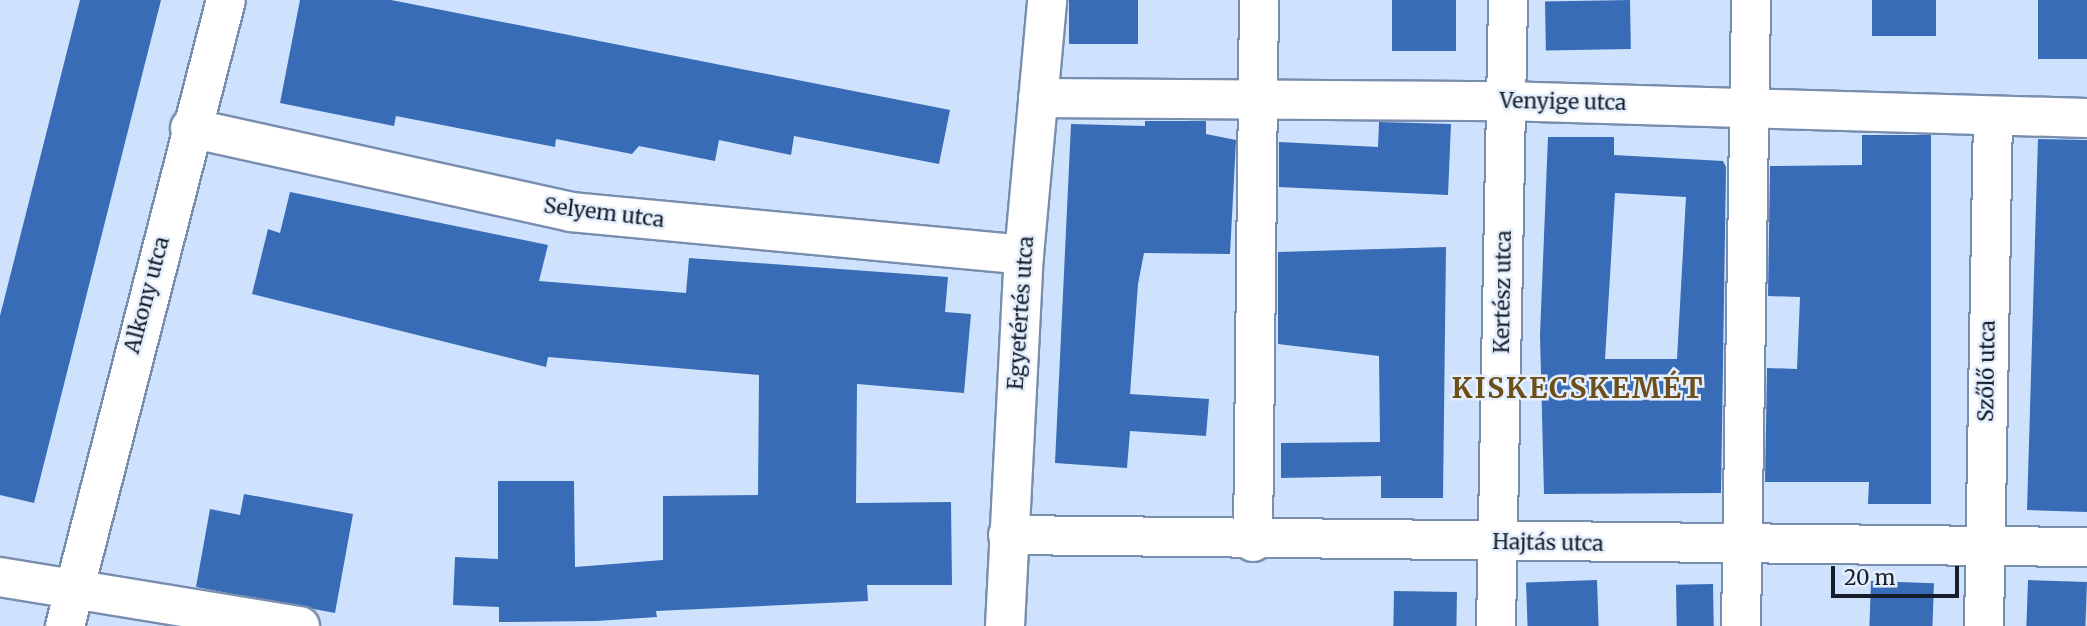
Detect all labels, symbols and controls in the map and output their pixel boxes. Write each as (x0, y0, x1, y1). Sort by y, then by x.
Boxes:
street label: Venyige utca (1499, 88, 1627, 116)
street label: Selyem utca (542, 193, 666, 233)
street label: Kertész utca (1489, 230, 1517, 354)
street label: Alkony utca (119, 234, 175, 356)
street label: Egyetértés utca (1003, 235, 1039, 391)
street label: Szőlő utca (1974, 320, 2000, 422)
district label: KISKECSKEMÉT (1453, 371, 1703, 405)
street label: Hajtás utca (1492, 529, 1604, 557)
scale bar (1835, 552, 1963, 596)
text: 20 m (1844, 564, 1895, 591)

